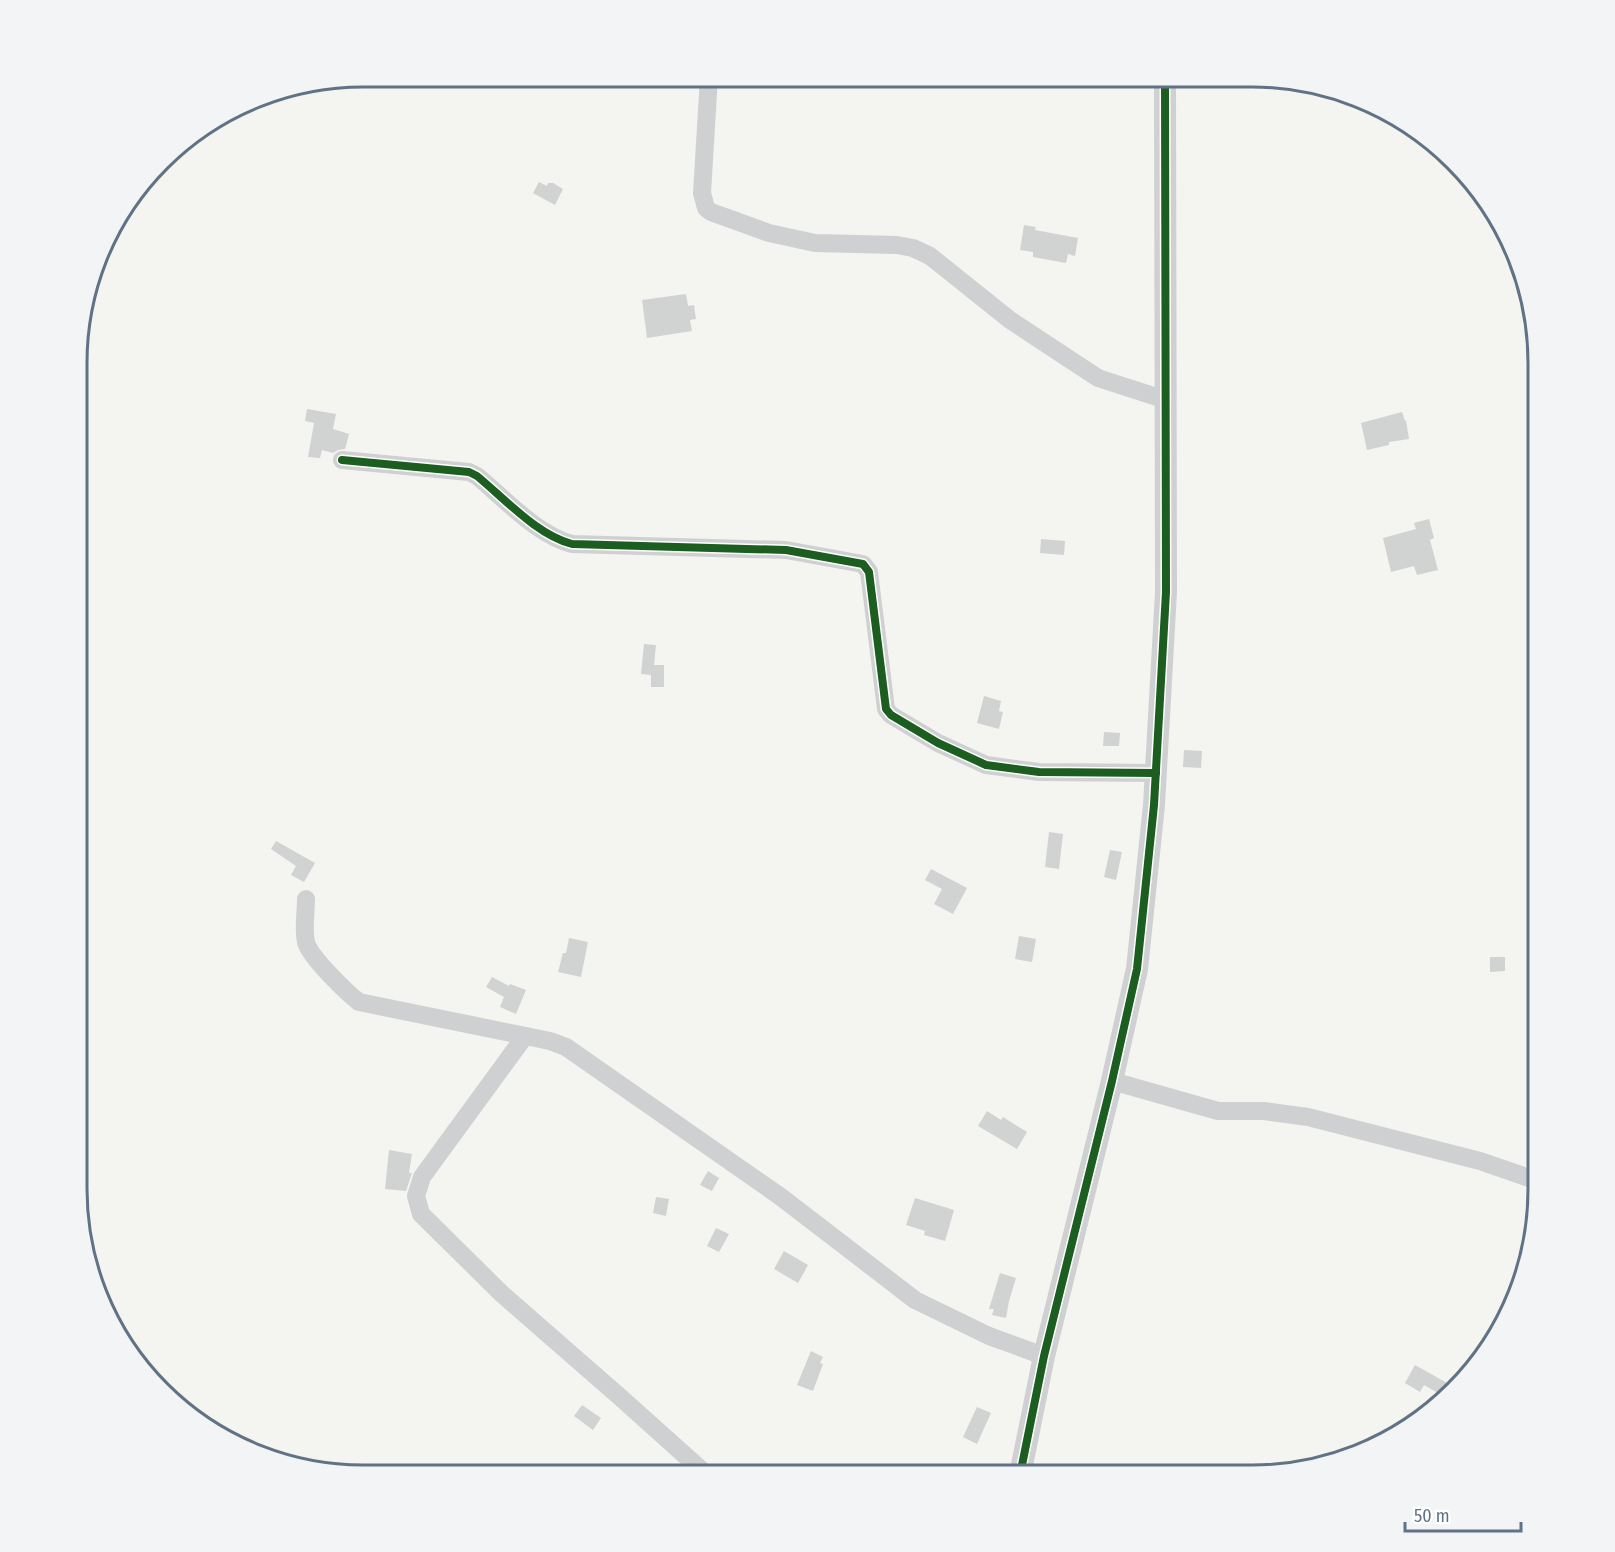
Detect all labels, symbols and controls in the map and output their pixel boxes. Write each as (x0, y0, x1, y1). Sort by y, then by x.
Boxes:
scale bar (1405, 1495, 1520, 1533)
text: 50 m (1414, 1505, 1450, 1527)

